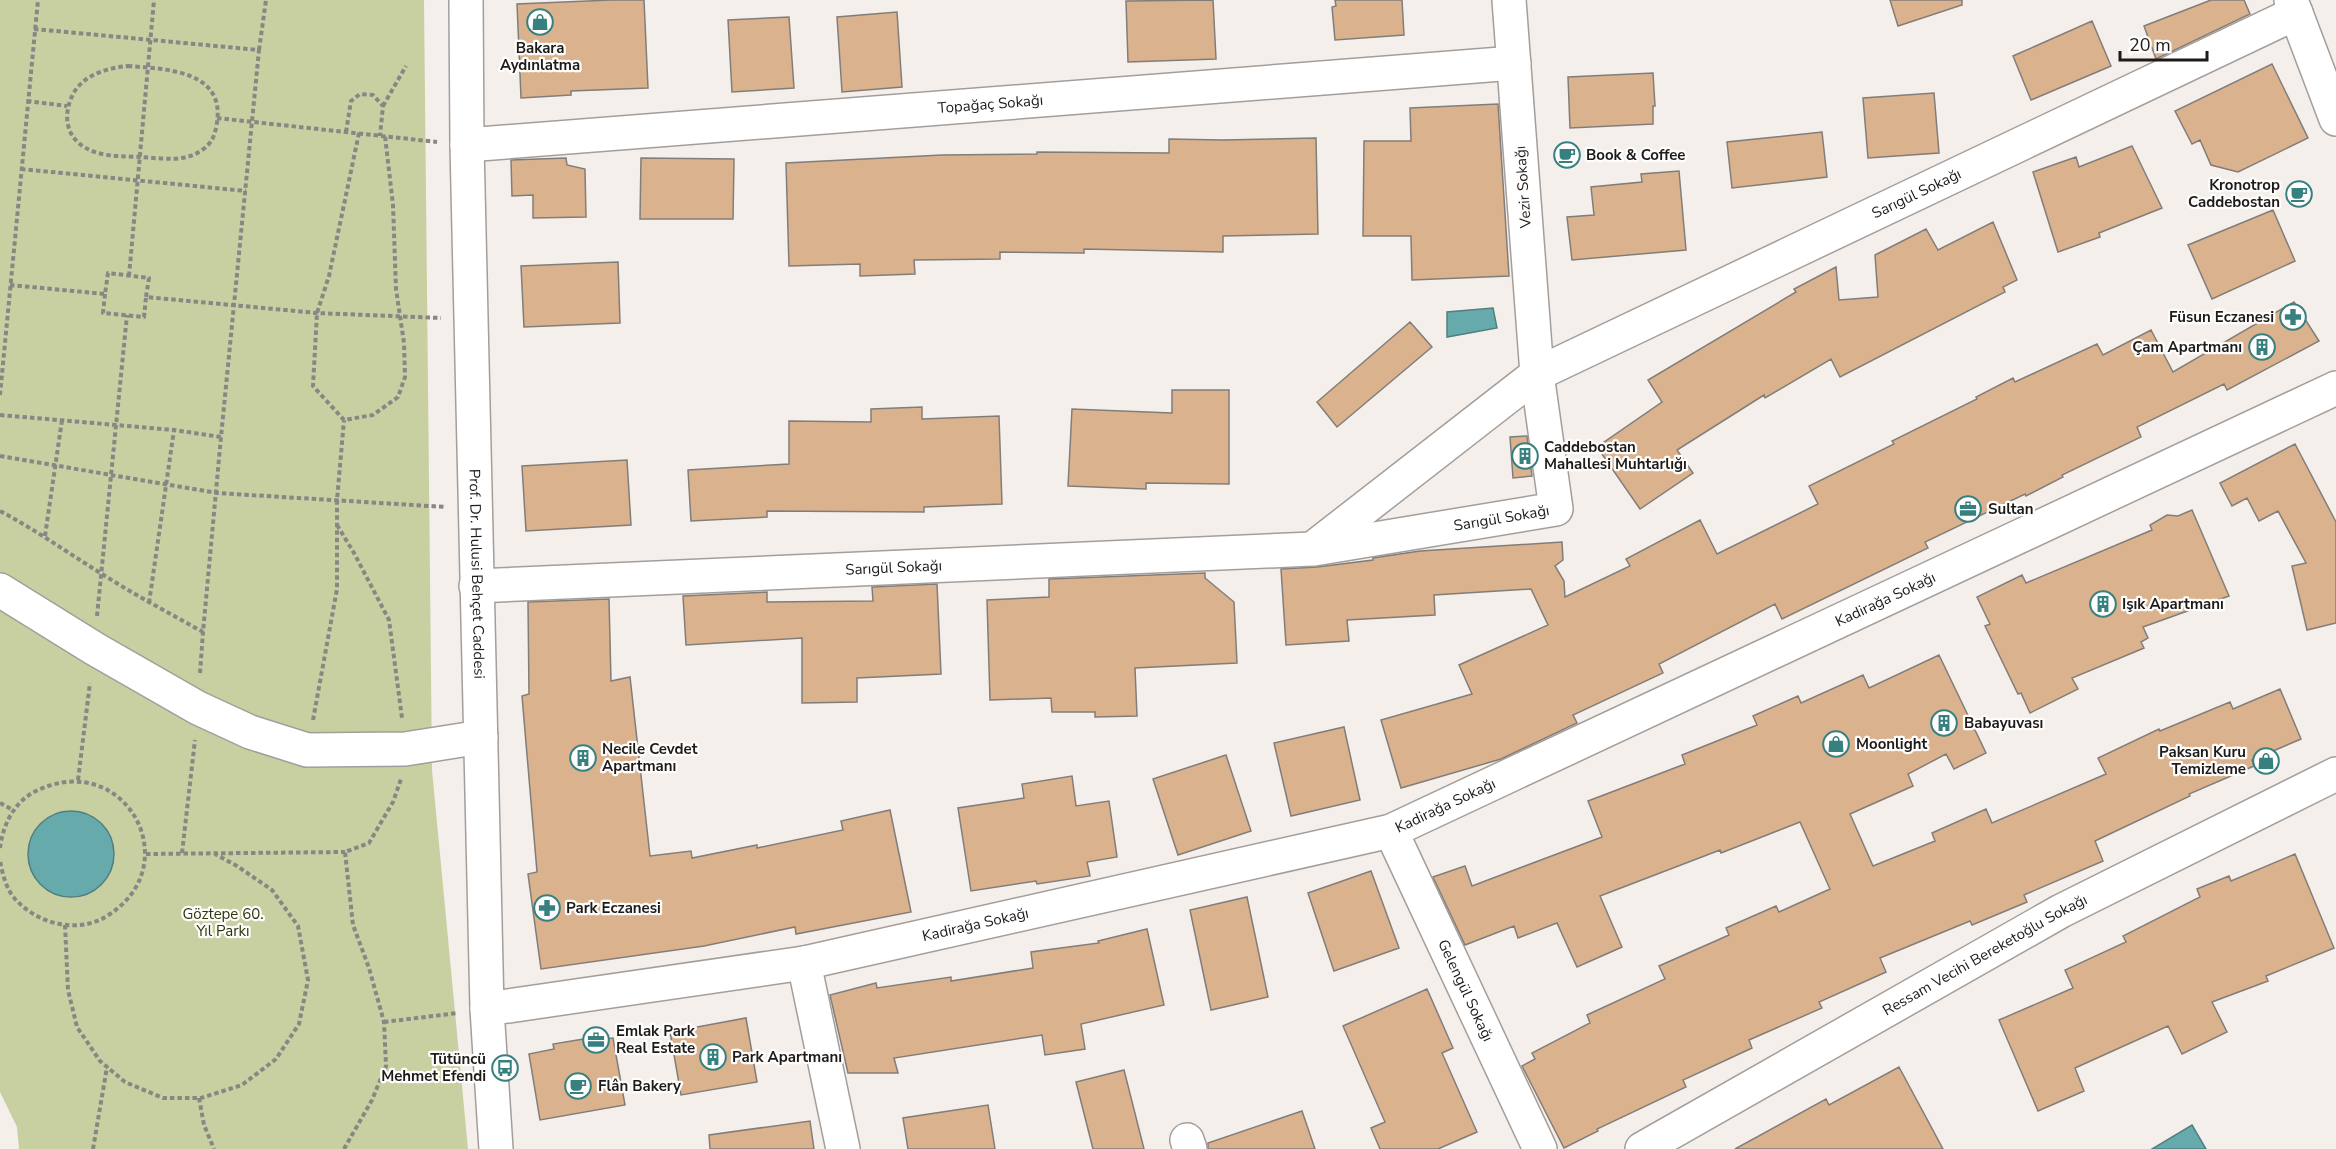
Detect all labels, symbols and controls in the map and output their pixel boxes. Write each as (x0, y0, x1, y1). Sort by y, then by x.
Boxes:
shop icon: Bakara Aydınlatma (525, 7, 555, 37)
scale bar (2120, 24, 2207, 62)
text: 20 m (2129, 33, 2171, 57)
place label: Bakara Aydınlatma (500, 38, 580, 75)
street label: Topağaç Sokağı (937, 90, 1044, 118)
cafe icon: Book & Coffee (1552, 140, 1582, 170)
street label: Vezir Sokağı (1510, 145, 1536, 230)
place label: Book & Coffee (1586, 145, 1686, 165)
street label: Sarıgül Sokağı (1868, 164, 1964, 223)
place label: Kronotrop Caddebostan (2188, 175, 2280, 212)
cafe icon: Kronotrop Caddebostan (2284, 179, 2314, 209)
pharmacy icon: Füsun Eczanesi (2278, 302, 2308, 332)
place label: Füsun Eczanesi (2169, 307, 2274, 327)
building icon: Çam Apartmanı (2247, 332, 2277, 362)
place label: Çam Apartmanı (2132, 337, 2242, 357)
place label: Caddebostan Mahallesi Muhtarlığı (1544, 437, 1687, 474)
building icon: Caddebostan Mahallesi Muhtarlığı (1510, 441, 1540, 471)
street label: Prof. Dr. Hulusi Behçet Caddesi (464, 469, 489, 679)
office icon: Sultan (1953, 494, 1983, 524)
place label: Sultan (1988, 499, 2033, 519)
street label: Sarıgül Sokağı (1452, 500, 1551, 536)
street label: Sarıgül Sokağı (845, 555, 942, 580)
street label: Kadirağa Sokağı (1832, 567, 1939, 631)
building icon: Işık Apartmanı (2088, 589, 2118, 619)
place label: Işık Apartmanı (2122, 594, 2224, 614)
building icon: Babayuvası (1929, 708, 1959, 738)
place label: Babayuvası (1964, 713, 2043, 733)
shop icon: Moonlight (1821, 729, 1851, 759)
place label: Moonlight (1856, 734, 1928, 754)
place label: Necile Cevdet Apartmanı (602, 739, 698, 776)
place label: Paksan Kuru Temizleme (2159, 742, 2246, 779)
building icon: Necile Cevdet Apartmanı (568, 743, 598, 773)
shop icon: Paksan Kuru Temizleme (2251, 746, 2281, 776)
street label: Kadirağa Sokağı (1392, 773, 1499, 838)
street label: Ressam Vecihi Bereketoğlu Sokağı (1879, 890, 2091, 1020)
pharmacy icon: Park Eczanesi (532, 893, 562, 923)
place label: Park Eczanesi (566, 898, 661, 918)
street label: Kadirağa Sokağı (920, 903, 1031, 946)
park label: Göztepe 60. Yıl Parkı (182, 904, 264, 941)
street label: Gelengül Sokağı (1433, 936, 1498, 1045)
place label: Emlak Park Real Estate (616, 1021, 696, 1058)
office icon: Emlak Park Real Estate (581, 1025, 611, 1055)
building icon: Park Apartmanı (698, 1042, 728, 1072)
place label: Park Apartmanı (732, 1047, 842, 1067)
place label: Tütüncü Mehmet Efendi (381, 1049, 486, 1086)
bus stop icon: Tütüncü Mehmet Efendi (490, 1053, 520, 1083)
cafe icon: Flân Bakery (563, 1071, 593, 1101)
place label: Flân Bakery (598, 1076, 681, 1096)

